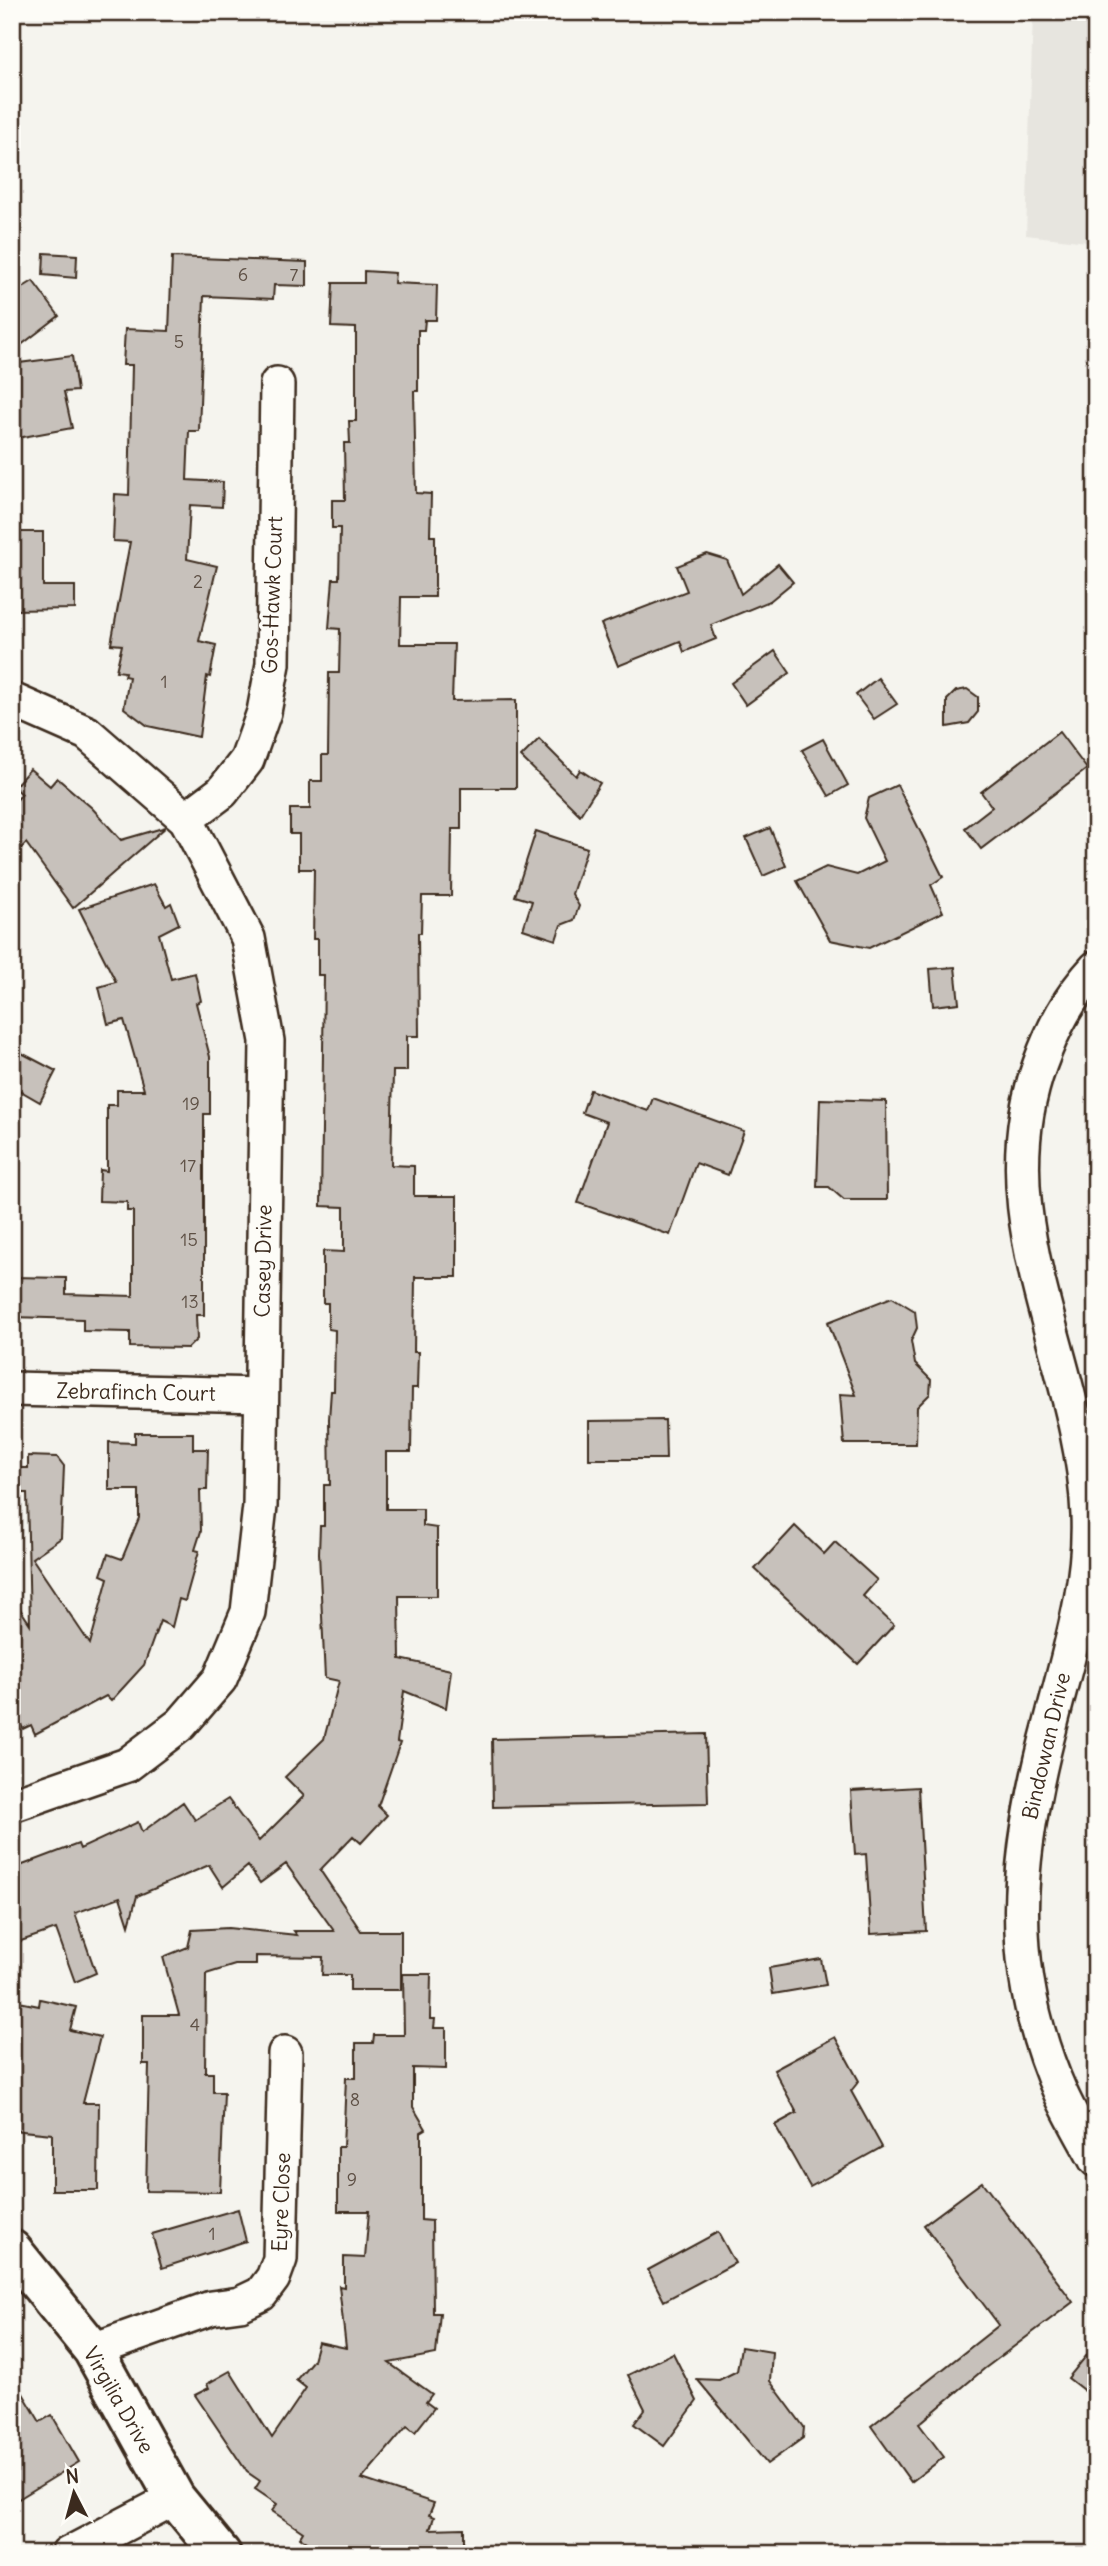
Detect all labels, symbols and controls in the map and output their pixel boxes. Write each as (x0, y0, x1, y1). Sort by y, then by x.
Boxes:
house number: 6 (238, 263, 248, 286)
house number: 7 (290, 263, 299, 286)
house number: 5 (174, 330, 184, 353)
street label: Gos-Hawk Court (256, 516, 288, 674)
house number: 2 (193, 570, 203, 593)
house number: 1 (160, 670, 168, 693)
house number: 19 (182, 1092, 200, 1115)
house number: 17 (180, 1154, 196, 1177)
street label: Casey Drive (249, 1204, 277, 1318)
house number: 15 (180, 1228, 198, 1251)
house number: 13 (181, 1290, 199, 1313)
street label: Zebrafinch Court (56, 1377, 216, 1407)
street label: Bindowan Drive (1016, 1670, 1076, 1822)
house number: 4 (190, 2013, 200, 2036)
house number: 8 (350, 2088, 360, 2111)
street label: Eyre Close (266, 2152, 296, 2252)
house number: 9 (347, 2168, 357, 2191)
house number: 1 (208, 2222, 216, 2245)
street label: Virgilia Drive (78, 2342, 160, 2458)
north arrow (38, 2458, 108, 2528)
text: N (64, 2463, 80, 2489)

